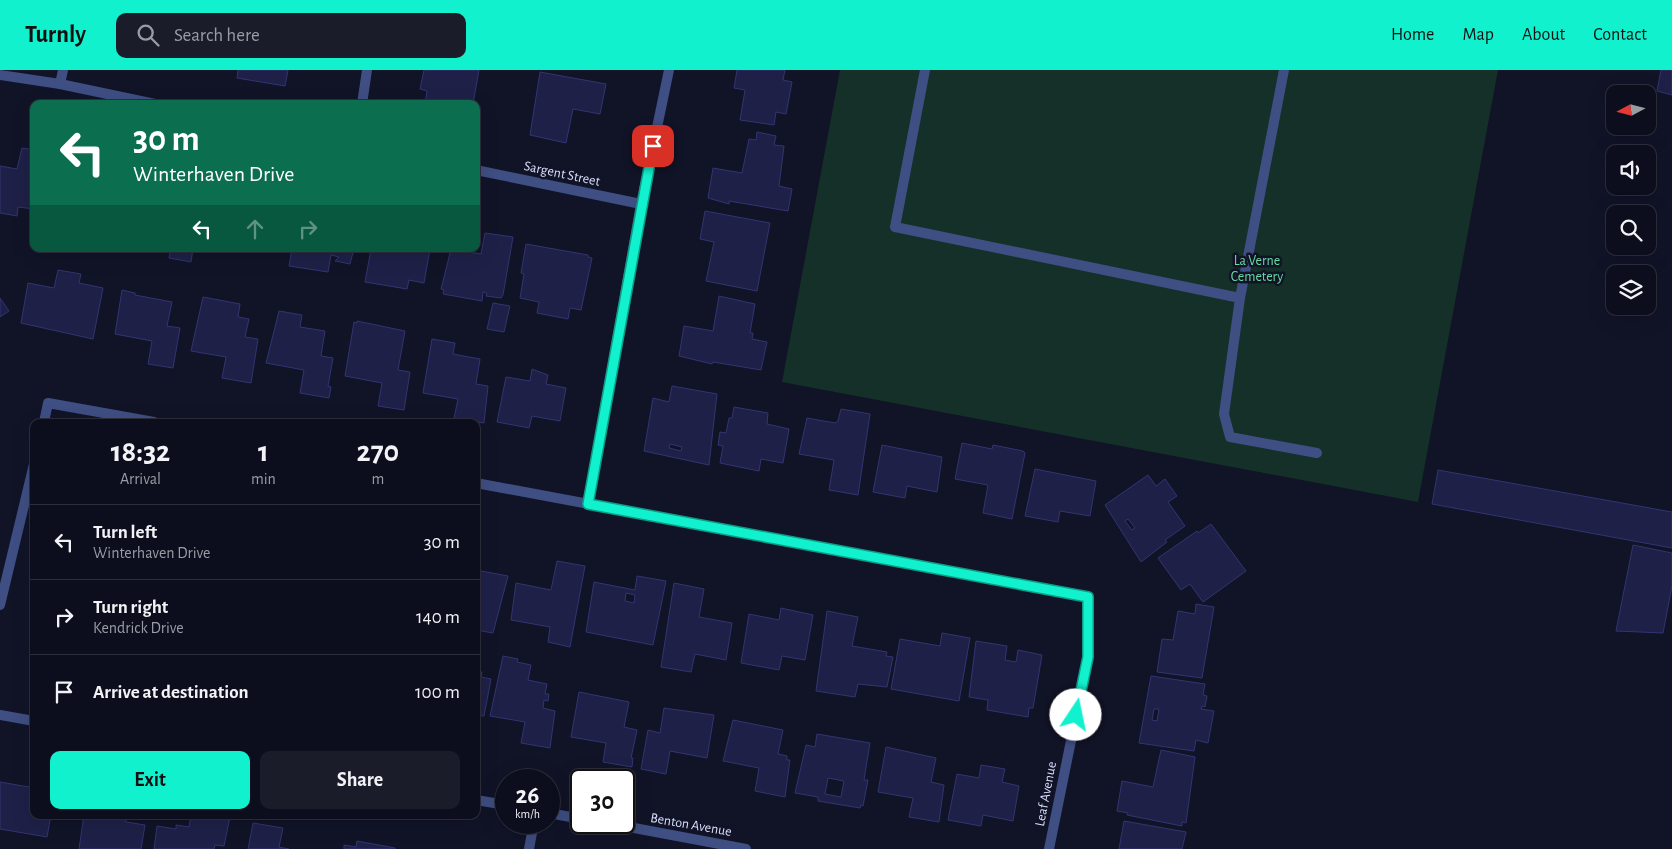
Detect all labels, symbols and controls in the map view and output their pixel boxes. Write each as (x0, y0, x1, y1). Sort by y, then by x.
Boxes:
search box (116, 13, 466, 58)
icon: search (134, 21, 162, 49)
text: Turnly (25, 23, 86, 47)
text: Search here (174, 26, 260, 45)
text: Home (1391, 26, 1434, 44)
text: Map (1462, 26, 1494, 44)
text: About (1522, 26, 1565, 44)
text: Contact (1593, 26, 1647, 44)
north arrow (1606, 85, 1656, 135)
map controls (1606, 85, 1656, 315)
icon: left (50, 120, 115, 185)
text: 30 m (133, 122, 200, 157)
pin (632, 125, 674, 167)
icon: arrive (639, 132, 667, 160)
button: sound (1606, 145, 1656, 195)
street label: Sargent Street (523, 159, 602, 189)
text: Winterhaven Drive (133, 163, 295, 185)
button: search (1606, 205, 1656, 255)
icon: left (188, 215, 216, 243)
icon: ahead (241, 215, 269, 243)
icon: right (294, 215, 322, 243)
park label: La Verne Cemetery (1231, 254, 1283, 284)
button: layers (1606, 265, 1656, 315)
text: 18:32 (111, 437, 170, 467)
text: 1 (258, 437, 269, 467)
text: 270 (357, 437, 399, 467)
text: Arrival (120, 471, 161, 487)
text: min (251, 471, 276, 487)
text: m (371, 471, 384, 487)
text: Turn left (93, 523, 157, 542)
icon: left (50, 528, 78, 556)
text: 30 m (424, 533, 460, 552)
text: Winterhaven Drive (93, 545, 210, 561)
text: Turn right (93, 598, 168, 617)
icon: right (50, 603, 78, 631)
text: 140 m (416, 608, 460, 627)
text: Kendrick Drive (93, 620, 184, 636)
icon: arrive (50, 678, 78, 706)
text: Arrive at destination (93, 683, 249, 702)
text: 100 m (415, 683, 460, 702)
position arrow (1049, 688, 1101, 740)
button: Exit (50, 751, 250, 809)
button: Share (260, 751, 460, 809)
street label: Leaf Avenue (1033, 760, 1059, 828)
speed limit sign: 30 (570, 769, 635, 834)
text: 26 (516, 783, 539, 808)
text: km/h (515, 808, 540, 820)
street label: Benton Avenue (649, 811, 733, 839)

